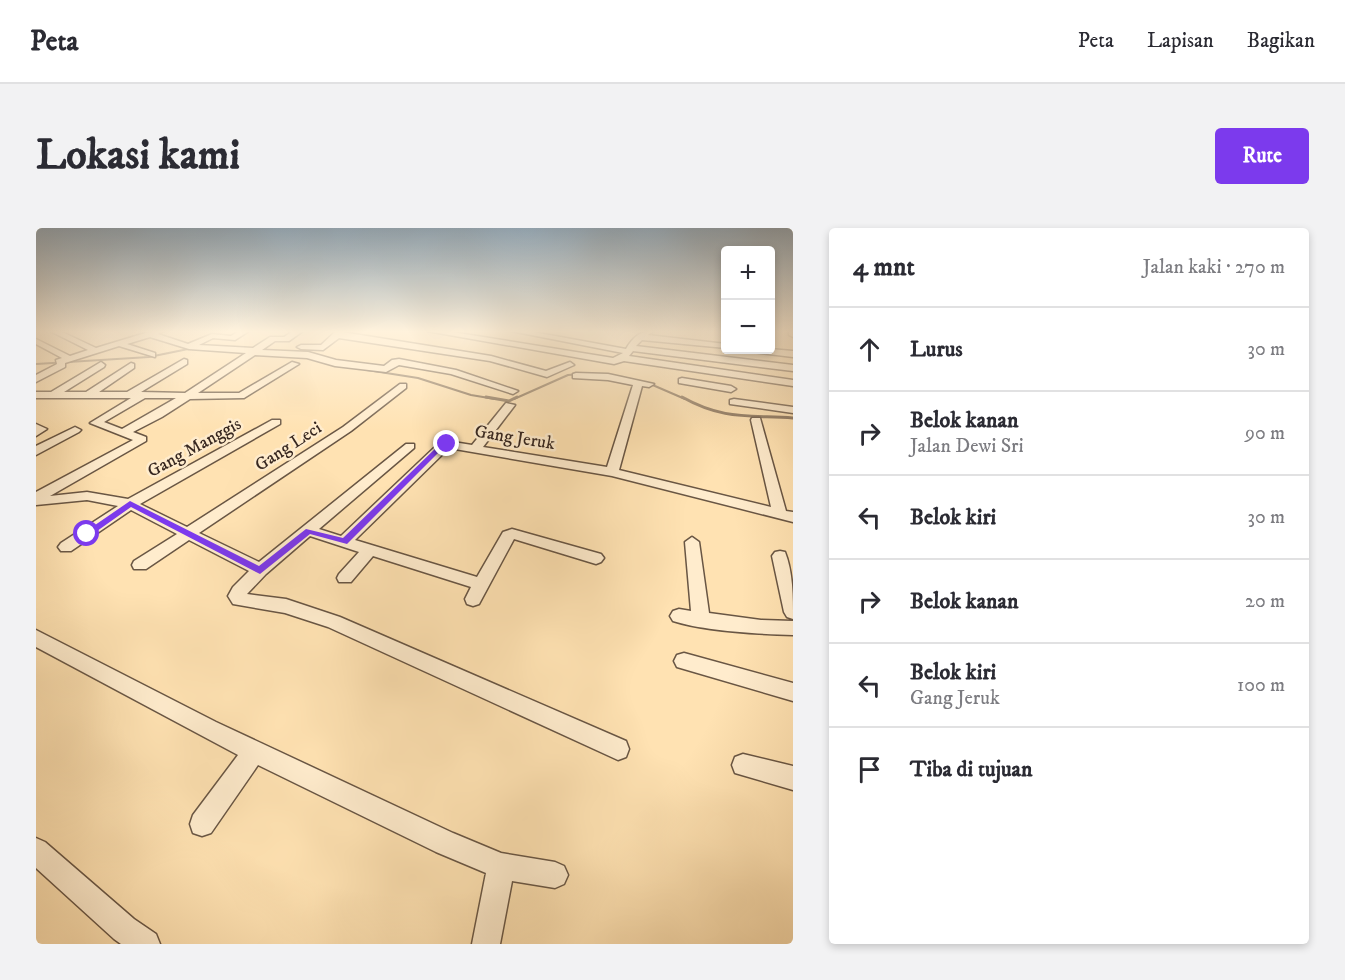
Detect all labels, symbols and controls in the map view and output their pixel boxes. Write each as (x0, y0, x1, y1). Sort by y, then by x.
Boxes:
text: Peta (30, 24, 78, 59)
text: Peta (1078, 28, 1114, 54)
text: Lapisan (1147, 28, 1214, 54)
text: Bagikan (1247, 28, 1315, 54)
button: Rute (1215, 128, 1309, 184)
text: Lokasi kami (36, 130, 240, 182)
map controls (721, 246, 775, 354)
button: + (721, 246, 775, 300)
text: 4 mnt (853, 251, 915, 284)
text: Jalan kaki · 270 m (1143, 255, 1285, 280)
button: − (721, 300, 775, 354)
icon: ahead (853, 333, 886, 366)
text: Lurus (910, 336, 963, 363)
text: 30 m (1247, 337, 1285, 362)
text: Belok kanan (910, 407, 1018, 434)
street label: Gang Manggis (144, 413, 245, 483)
street label: Gang Leci (251, 417, 326, 477)
icon: right (853, 417, 886, 450)
street label: Gang Jeruk (473, 421, 557, 455)
text: 90 m (1245, 421, 1285, 446)
route end (433, 430, 459, 456)
text: Jalan Dewi Sri (910, 434, 1024, 459)
icon: left (853, 501, 886, 534)
text: Belok kiri (910, 504, 996, 531)
text: 30 m (1247, 505, 1285, 530)
route start (73, 520, 99, 546)
icon: right (853, 585, 886, 618)
text: Belok kanan (910, 588, 1018, 615)
text: 20 m (1245, 589, 1285, 614)
text: Belok kiri (910, 659, 996, 686)
icon: left (853, 669, 886, 702)
text: 100 m (1237, 673, 1285, 698)
text: Gang Jeruk (910, 686, 1000, 711)
icon: arrive (853, 753, 886, 786)
text: Tiba di tujuan (910, 756, 1032, 783)

